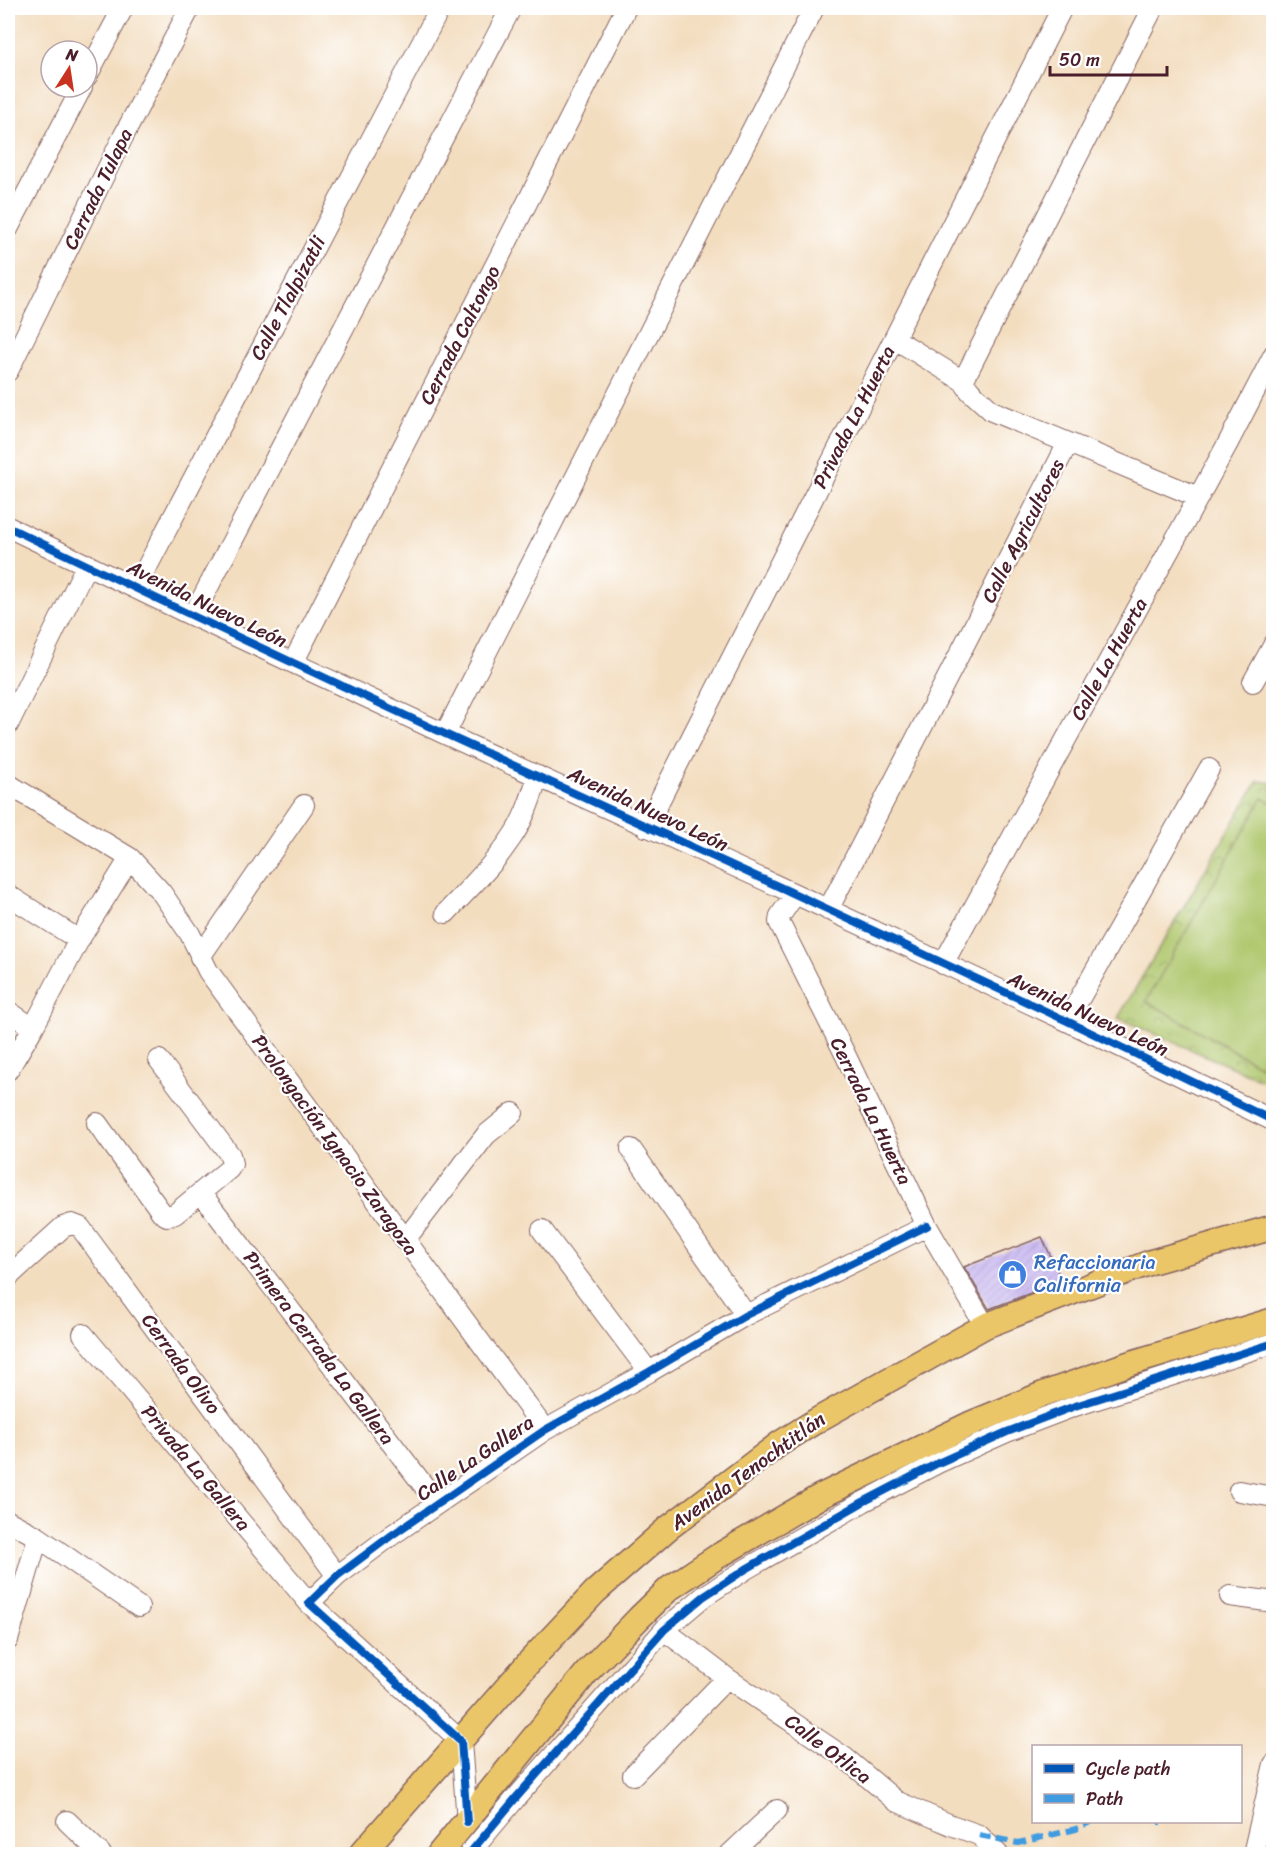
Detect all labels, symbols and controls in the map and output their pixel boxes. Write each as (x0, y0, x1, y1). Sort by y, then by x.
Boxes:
north arrow (39, 39, 99, 99)
text: N (63, 39, 81, 70)
scale bar (1050, 39, 1167, 77)
text: 50 m (1059, 44, 1100, 76)
street label: Cerrada Tulapa (53, 122, 143, 256)
street label: Calle Tlalpizatli (240, 229, 336, 367)
street label: Cerrada Caltongo (410, 259, 510, 411)
street label: Privada La Huerta (803, 339, 905, 495)
street label: Calle Agricultores (972, 452, 1075, 609)
street label: Avenida Nuevo León (120, 550, 293, 658)
street label: Calle La Huerta (1061, 591, 1157, 727)
street label: Avenida Nuevo León (561, 756, 735, 862)
street label: Avenida Nuevo León (1001, 961, 1175, 1067)
street label: Prolongación Ignacio Zaragoza (242, 1027, 428, 1263)
street label: Cerrada La Huerta (820, 1031, 922, 1191)
street label: Primera Cerrada La Gallera (234, 1243, 404, 1453)
place label: Refaccionaria California (1034, 1245, 1156, 1303)
shop icon: Refaccionaria California (997, 1258, 1029, 1290)
street label: Cerrada Olivo (132, 1306, 230, 1422)
street label: Privada La Gallera (132, 1397, 260, 1539)
street label: Avenida Tenochtitlán (662, 1402, 833, 1540)
street label: Calle La Gallera (409, 1405, 541, 1511)
street label: Calle Otlica (777, 1704, 879, 1794)
legend (1032, 1745, 1242, 1823)
text: Cycle path (1086, 1753, 1170, 1785)
text: Path (1086, 1783, 1123, 1815)

